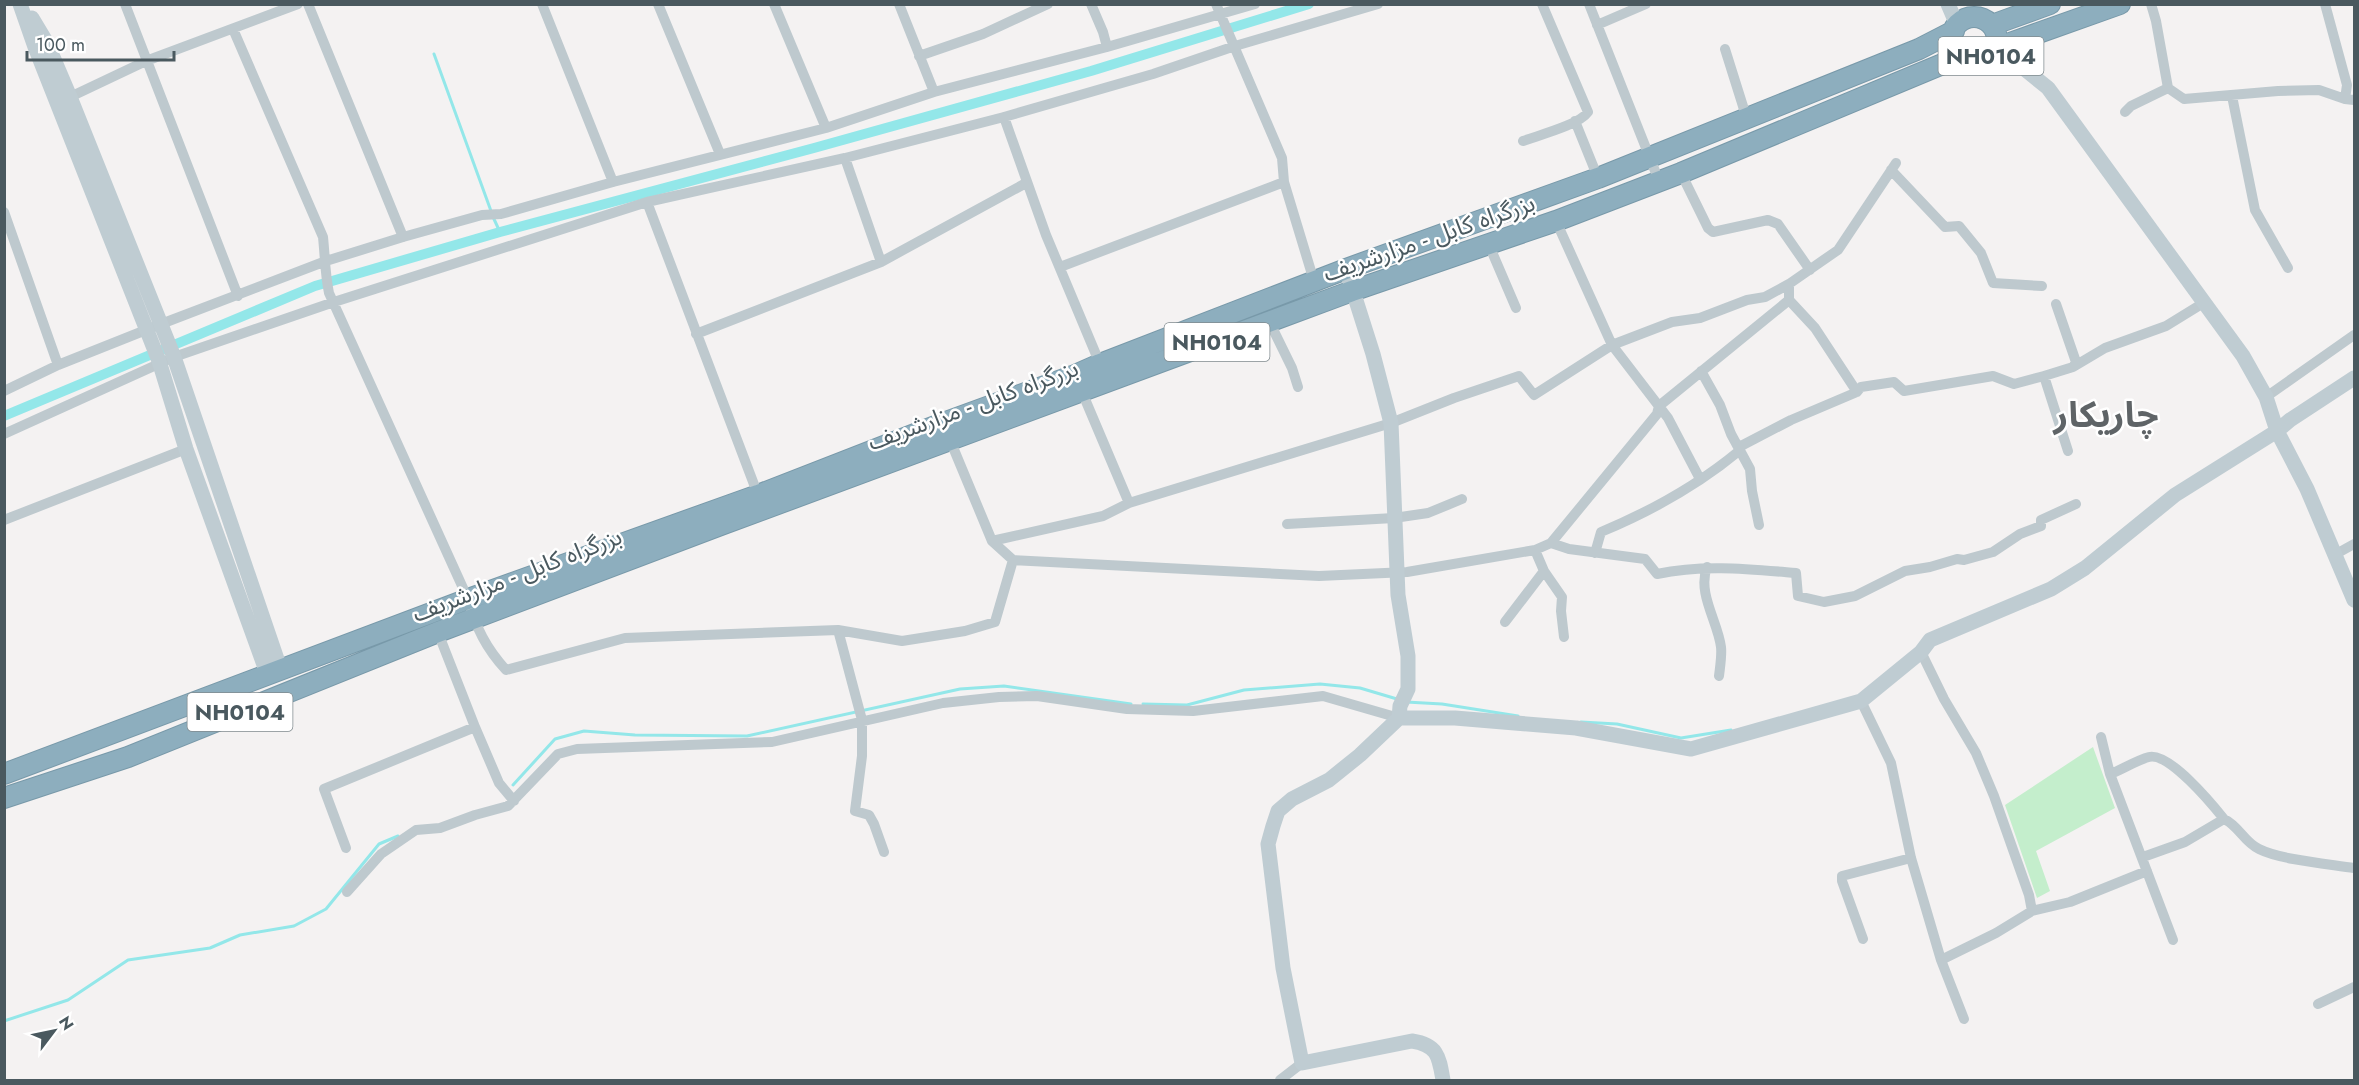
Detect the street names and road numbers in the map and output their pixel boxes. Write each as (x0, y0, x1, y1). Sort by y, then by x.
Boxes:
road number: NH0104 (1938, 37, 2044, 75)
street label: بزرگراه کابل - مزارشریف (1318, 185, 1539, 290)
road number: NH0104 (1164, 323, 1270, 361)
street label: بزرگراه کابل - مزارشریف (863, 350, 1083, 459)
street label: بزرگراه کابل - مزارشریف (407, 518, 627, 631)
road number: NH0104 (188, 693, 292, 731)

